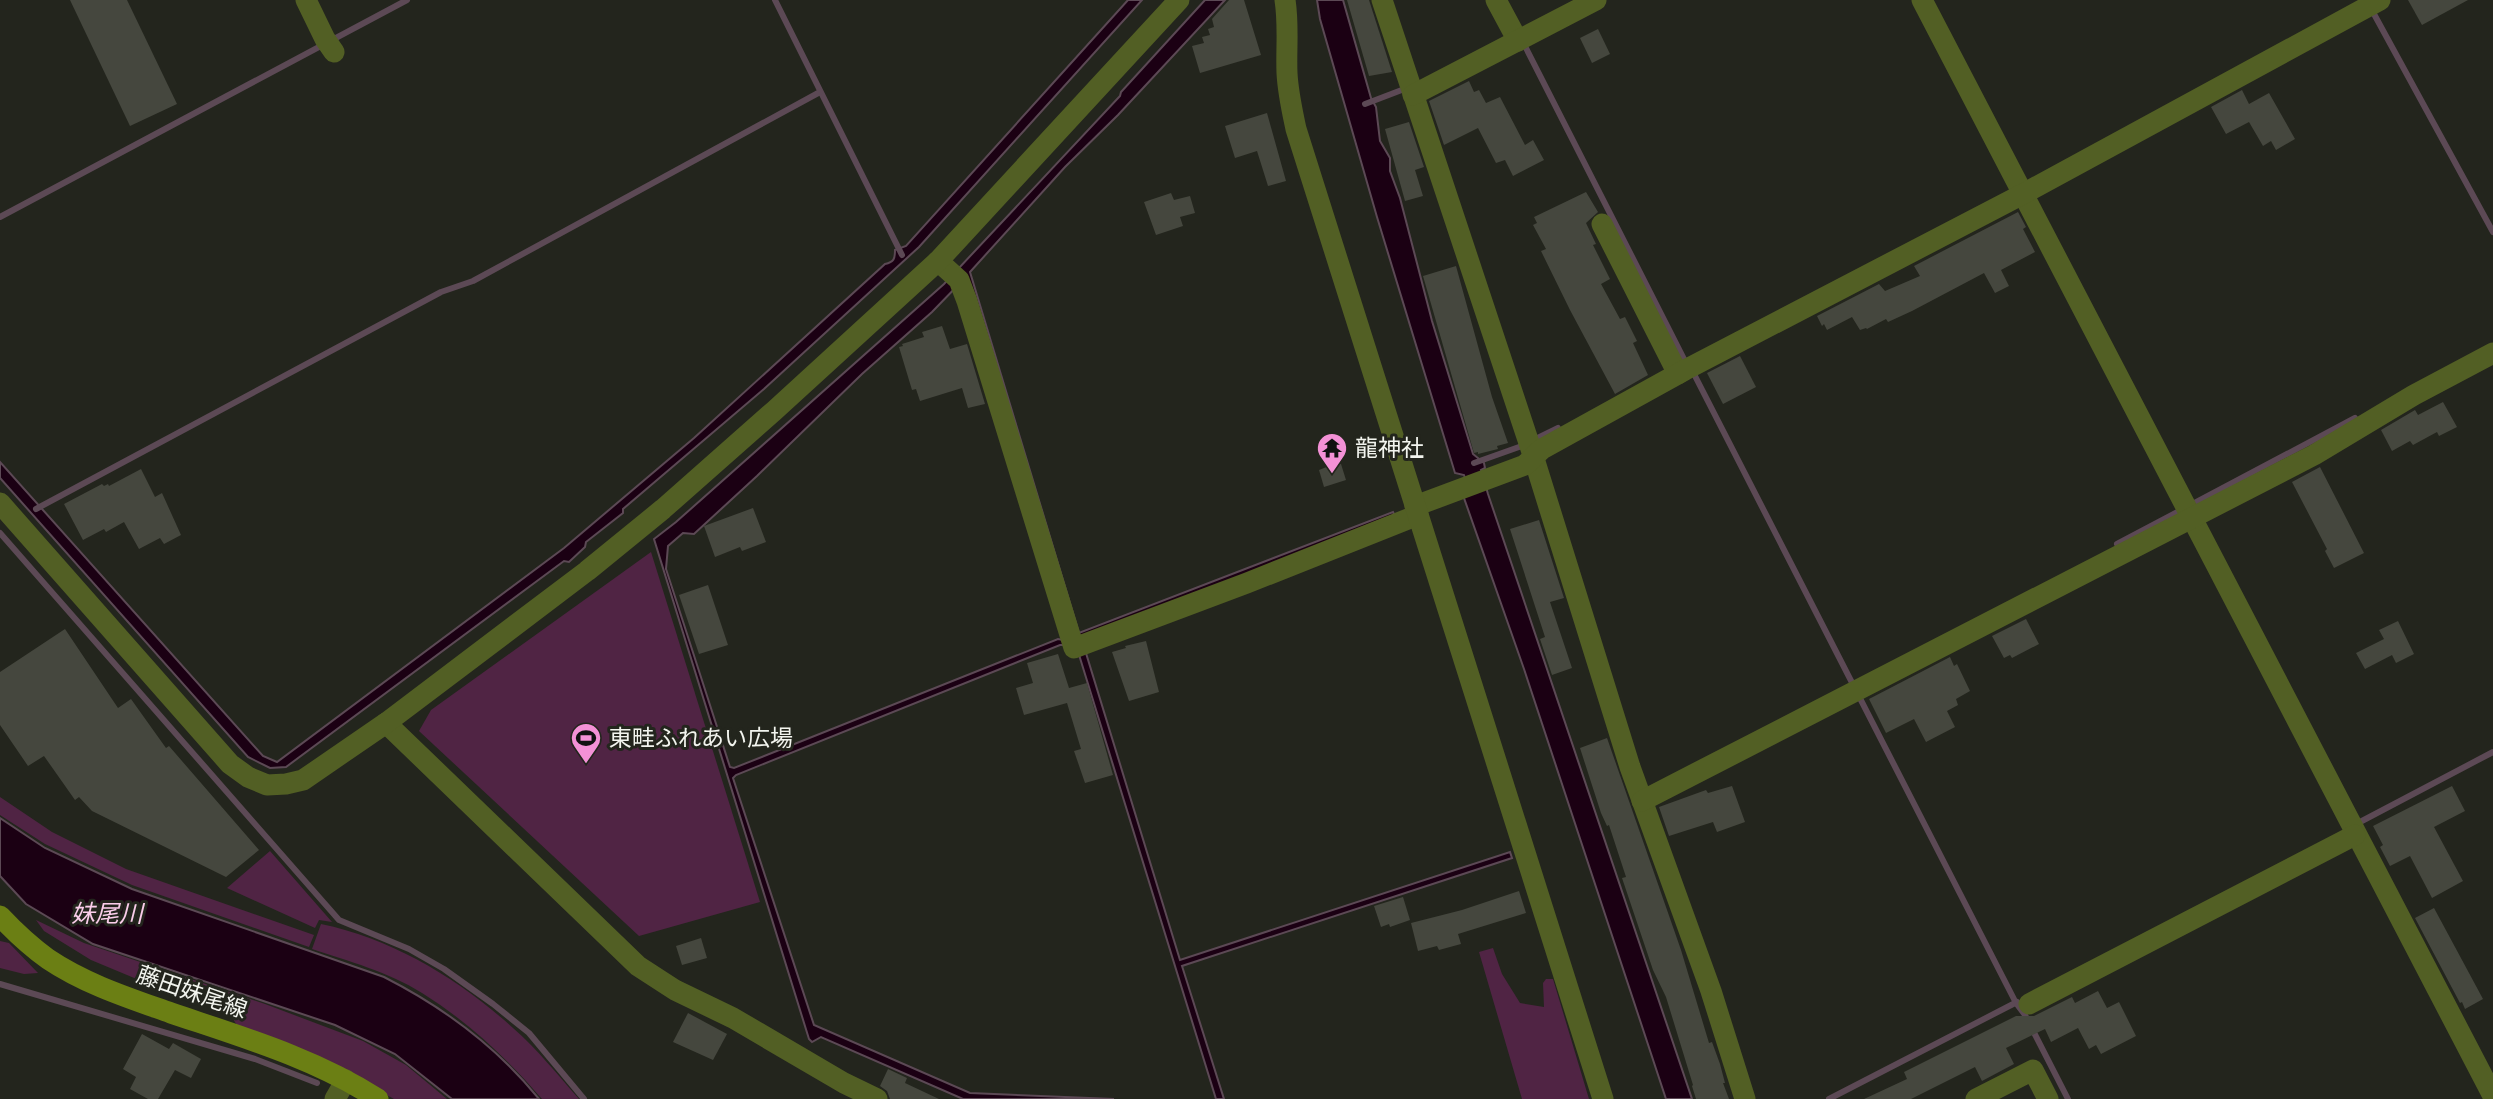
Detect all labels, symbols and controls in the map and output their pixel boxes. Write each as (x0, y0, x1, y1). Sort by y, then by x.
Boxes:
temple icon: 龍神社 (1315, 431, 1349, 475)
place label: 龍神社 (1355, 434, 1424, 462)
sports icon: 東畦ふれあい広場 (569, 721, 603, 765)
place label: 東畦ふれあい広場 (609, 724, 793, 752)
water label: 妹尾川 (71, 900, 146, 928)
street label: 藤田妹尾線 (133, 960, 251, 1024)

